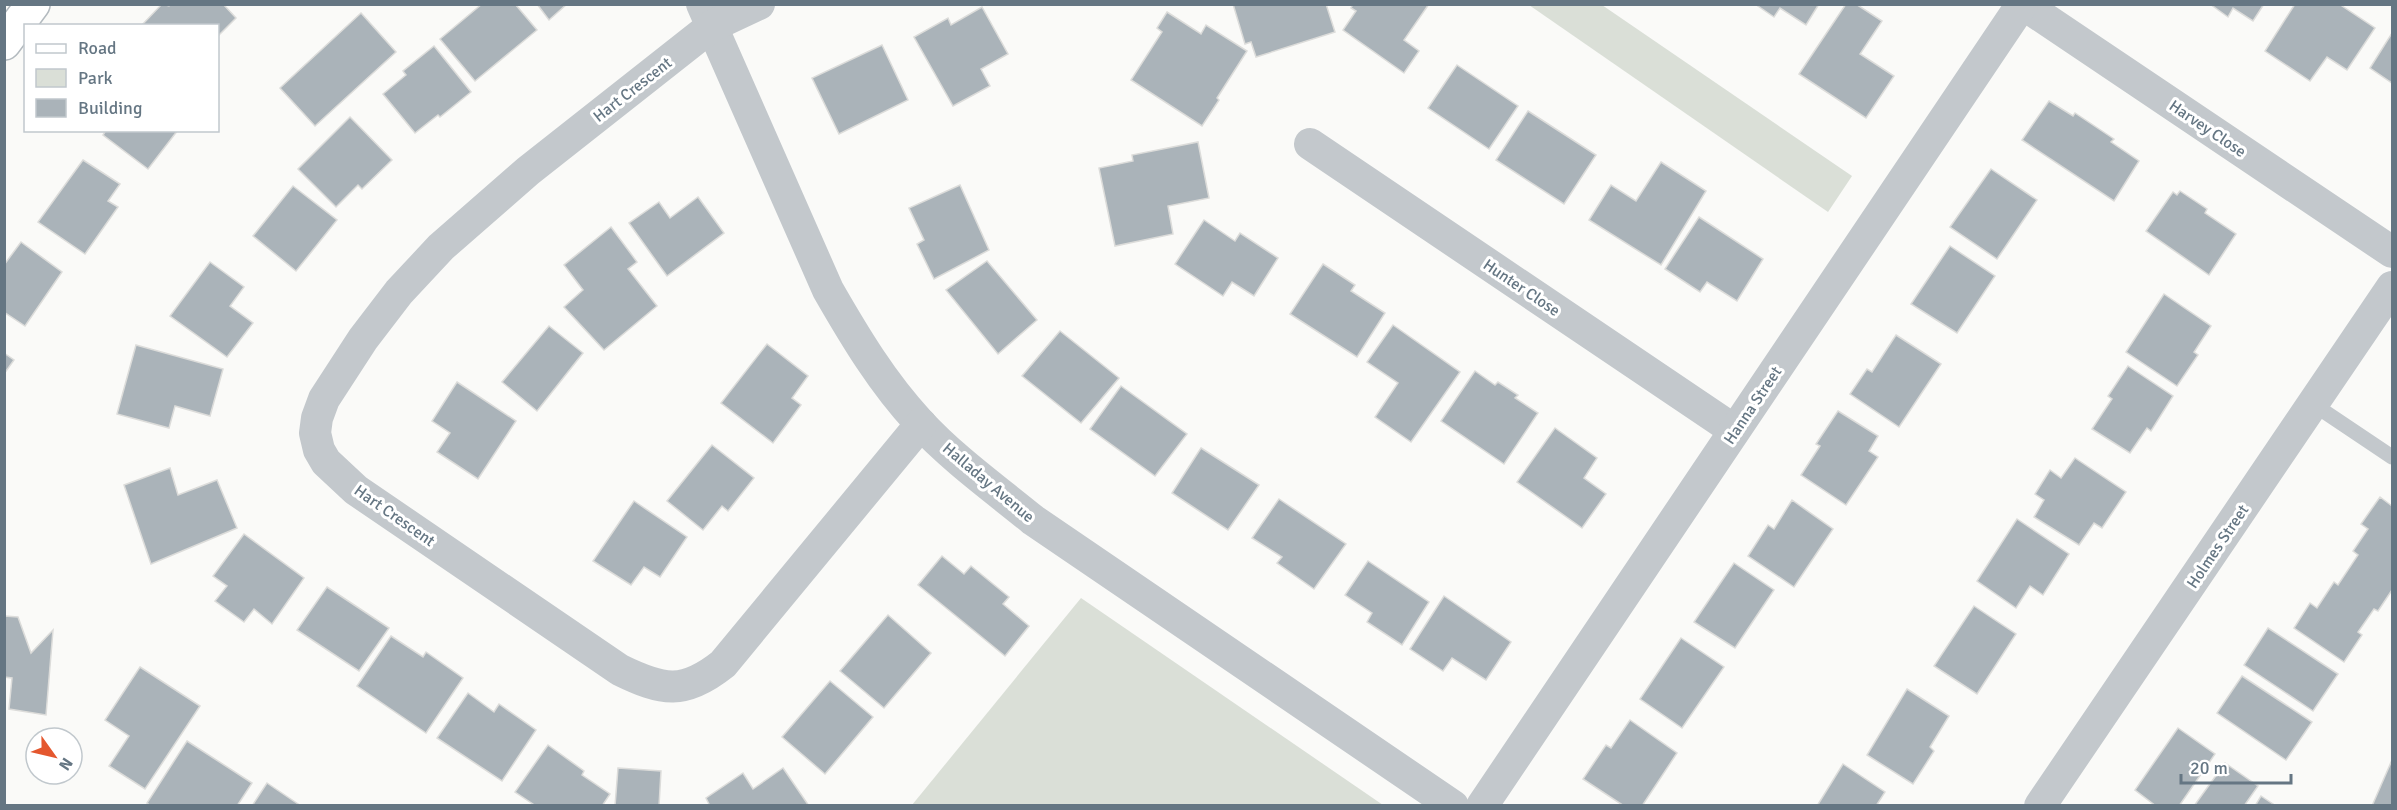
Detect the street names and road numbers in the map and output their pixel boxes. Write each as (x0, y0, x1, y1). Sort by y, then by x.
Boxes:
street label: Hart Crescent (589, 53, 676, 127)
street label: Harvey Close (2165, 96, 2250, 162)
street label: Hunter Close (1479, 255, 1564, 321)
street label: Hanna Street (1719, 362, 1786, 448)
street label: Halladay Avenue (938, 439, 1038, 527)
street label: Hart Crescent (350, 481, 439, 551)
street label: Holmes Street (2182, 501, 2253, 592)

